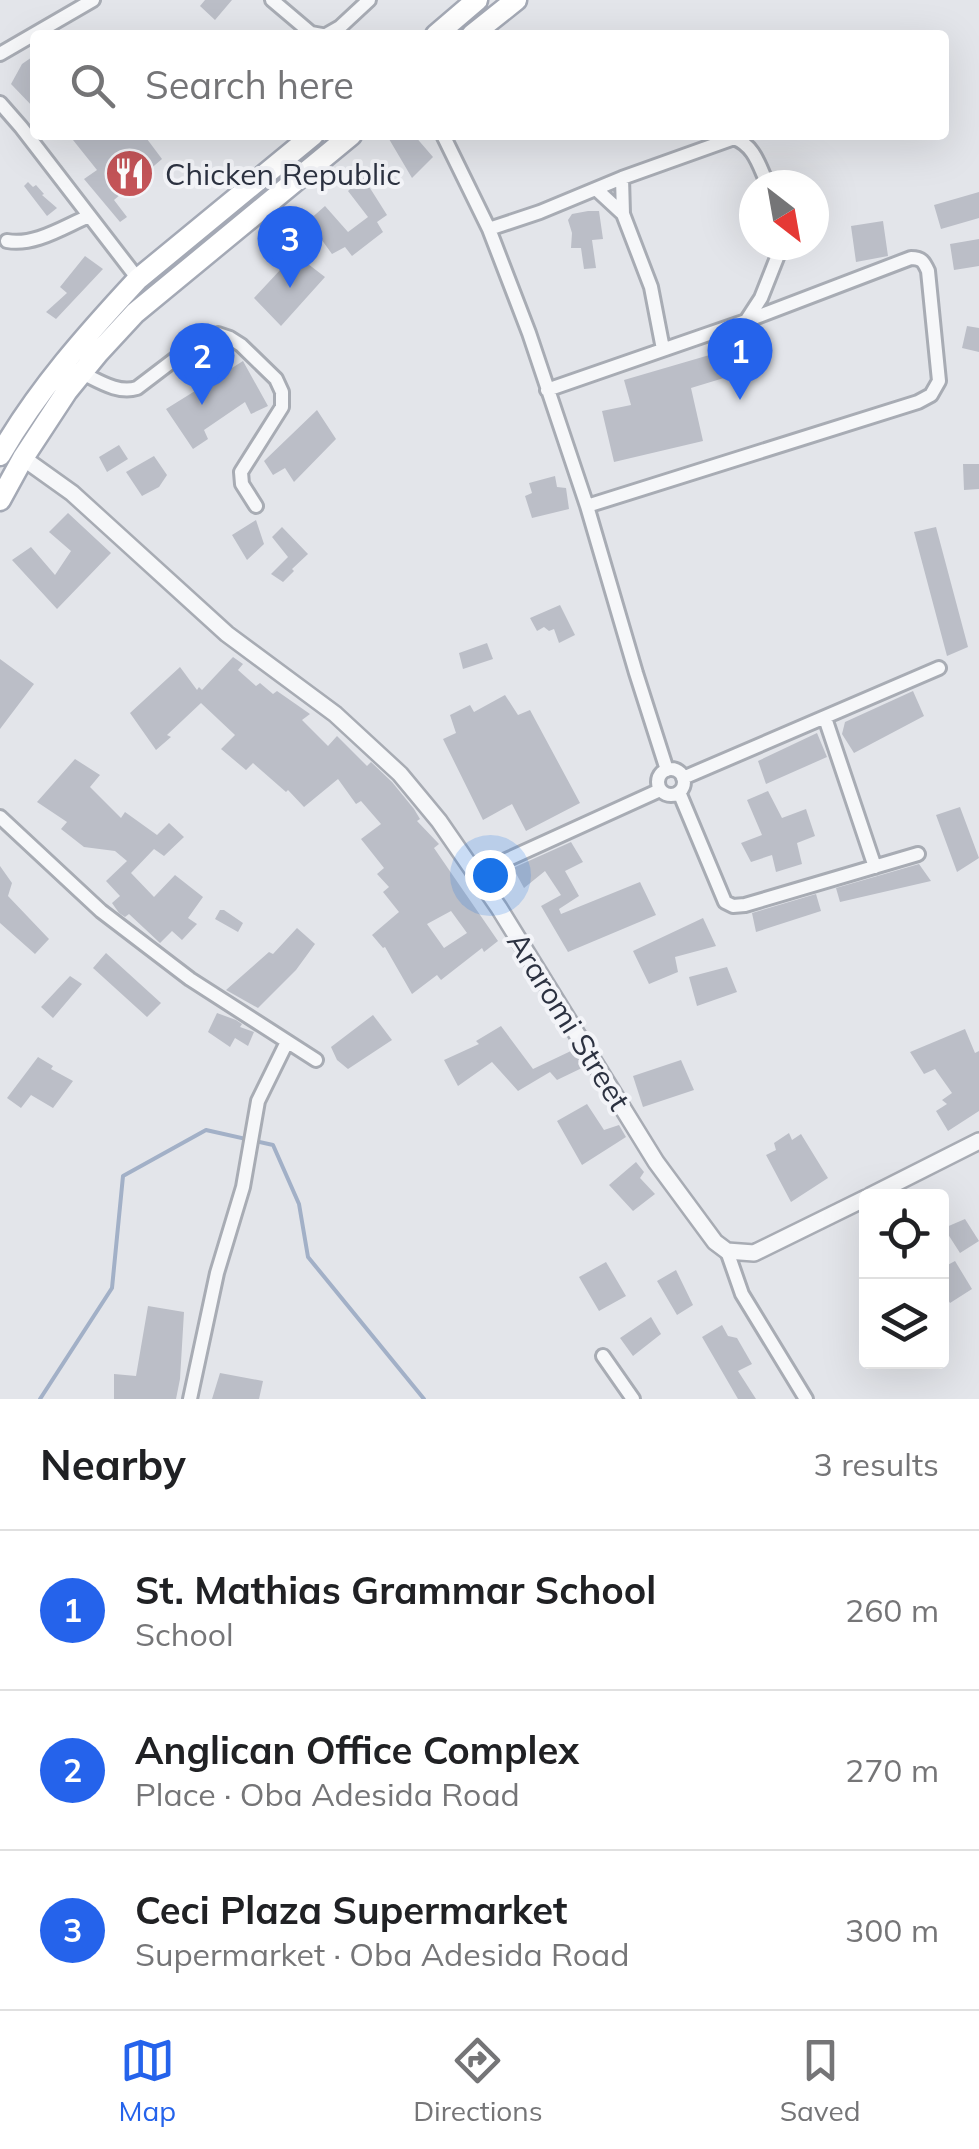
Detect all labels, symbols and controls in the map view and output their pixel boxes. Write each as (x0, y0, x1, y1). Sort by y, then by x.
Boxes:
search box (30, 30, 949, 140)
icon: search (65, 58, 120, 113)
text: Search here (145, 61, 354, 109)
restaurant icon: Chicken Republic (104, 148, 156, 200)
place label: Chicken Republic (165, 155, 401, 193)
north arrow (739, 170, 829, 260)
pin: 3 (258, 206, 322, 288)
pin: 1 (708, 318, 772, 400)
pin: 2 (170, 322, 234, 405)
your location (465, 850, 516, 901)
street label: Araromi Street (499, 925, 639, 1117)
map controls (859, 1189, 949, 1369)
button: locate (859, 1189, 949, 1279)
button: layers (859, 1279, 949, 1369)
text: Nearby (40, 1438, 186, 1491)
text: 3 results (814, 1444, 939, 1484)
text: St. Mathias Grammar School (135, 1566, 656, 1614)
text: 1 (63, 1590, 82, 1630)
text: 260 m (845, 1590, 939, 1630)
text: School (135, 1614, 234, 1654)
text: Anglican Office Complex (135, 1726, 579, 1774)
text: 2 (63, 1750, 82, 1790)
text: 270 m (845, 1750, 939, 1790)
text: Place · Oba Adesida Road (135, 1774, 520, 1814)
text: Ceci Plaza Supermarket (135, 1886, 567, 1934)
text: 3 (63, 1910, 82, 1950)
text: 300 m (845, 1910, 939, 1950)
text: Supermarket · Oba Adesida Road (135, 1934, 629, 1974)
tab: Map (119, 2033, 176, 2128)
tab: Directions (413, 2033, 543, 2128)
tab: Saved (780, 2033, 860, 2128)

